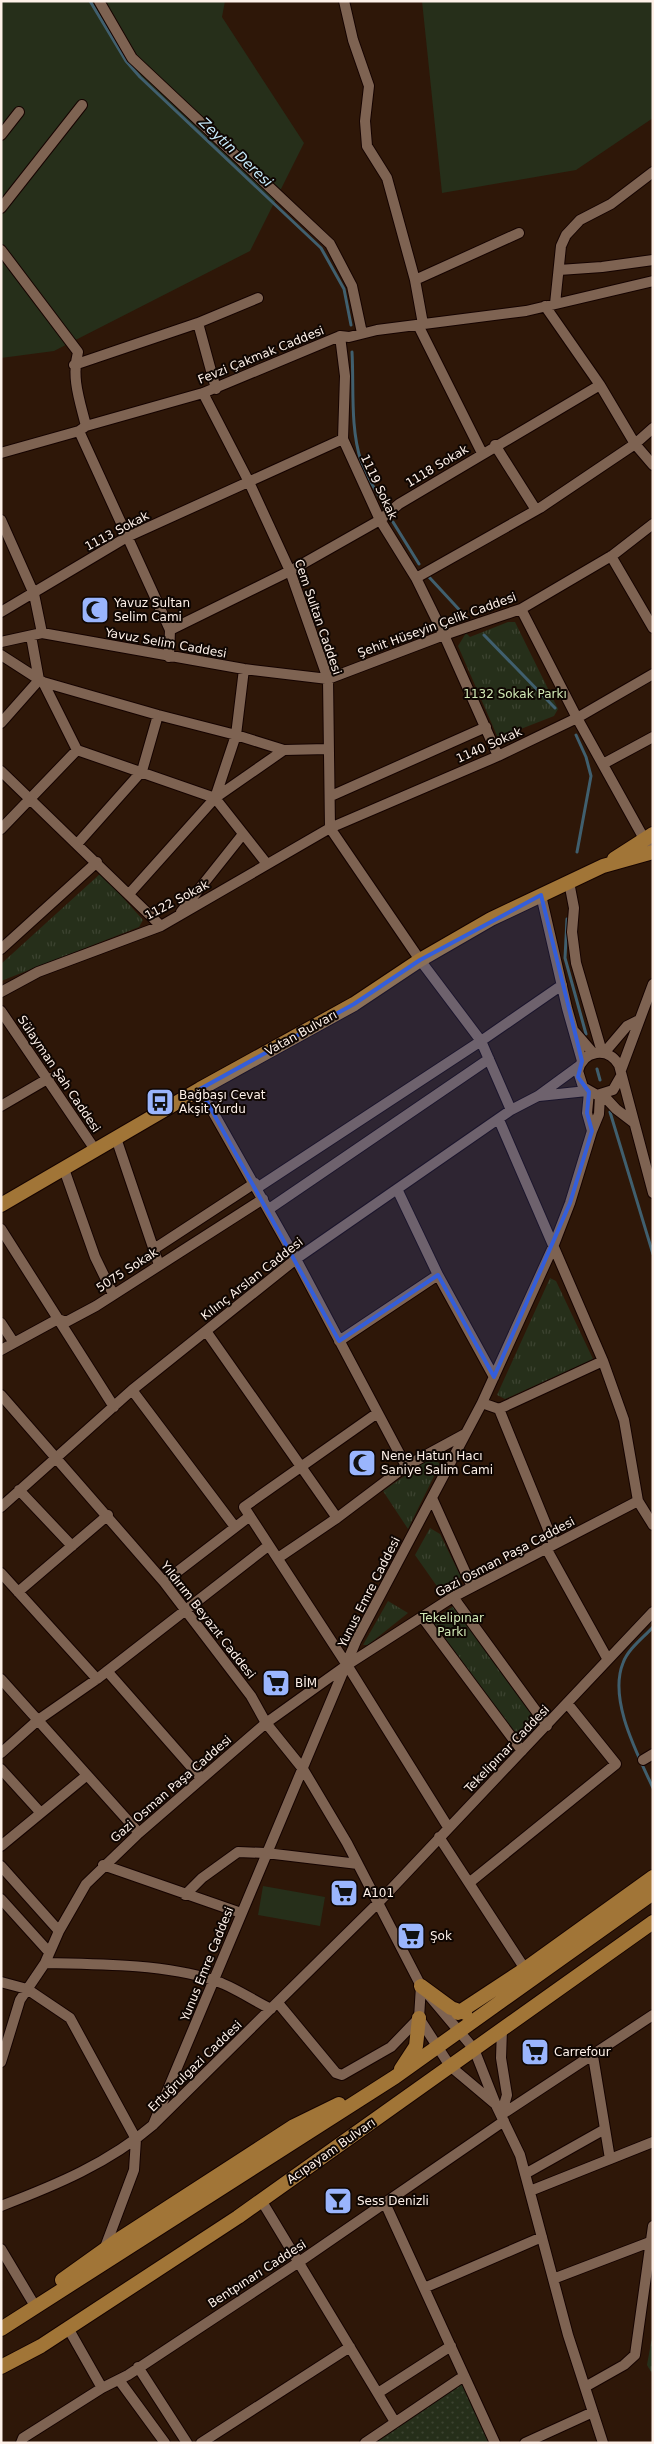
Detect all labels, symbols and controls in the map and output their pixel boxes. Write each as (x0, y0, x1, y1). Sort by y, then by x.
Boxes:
water label: Zeytin Deresi (195, 113, 276, 190)
street label: Fevzi Çakmak Caddesi (196, 323, 326, 387)
street label: 1118 Sokak (403, 442, 471, 490)
street label: 1119 Sokak (358, 452, 400, 522)
street label: 1113 Sokak (83, 508, 151, 554)
street label: Cem Sultan Caddesi (292, 557, 344, 677)
street label: Şehit Hüseyin Çelik Caddesi (356, 590, 518, 660)
mosque icon: Yavuz Sultan Selim Cami (80, 595, 110, 625)
place label: Yavuz Sultan Selim Cami (113, 596, 190, 624)
street label: Yavuz Selim Caddesi (103, 625, 228, 661)
park label: 1132 Sokak Parkı (463, 687, 567, 701)
street label: 1140 Sokak (454, 724, 524, 766)
street label: 1122 Sokak (143, 877, 211, 923)
street label: Vatan Bulvarı (263, 1007, 339, 1059)
street label: Sülayman Şah Caddesi (15, 1013, 103, 1135)
bus stop icon: Bağbaşı Cevat Akşit Yurdu (145, 1087, 175, 1117)
place label: Bağbaşı Cevat Akşit Yurdu (179, 1088, 266, 1116)
street label: Kılınç Arslan Caddesi (198, 1235, 306, 1323)
street label: 5075 Sokak (94, 1245, 160, 1295)
mosque icon: Nene Hatun Hacı Saniye Salim Cami (347, 1448, 377, 1478)
place label: Nene Hatun Hacı Saniye Salim Cami (381, 1449, 493, 1477)
street label: Gazi Osman Paşa Caddesi (433, 1514, 577, 1600)
street label: Yunus Emre Caddesi (335, 1535, 403, 1650)
street label: Yıldırım Beyazıt Caddesi (157, 1558, 258, 1681)
park label: Tekelipınar Parkı (419, 1611, 484, 1639)
supermarket icon: BİM (261, 1668, 291, 1698)
place label: BİM (295, 1675, 317, 1690)
street label: Tekelipınar Caddesi (461, 1702, 552, 1796)
street label: Gazi Osman Paşa Caddesi (108, 1733, 234, 1845)
supermarket icon: A101 (329, 1878, 359, 1908)
place label: A101 (363, 1886, 394, 1900)
street label: Yunus Emre Caddesi (177, 1905, 236, 2024)
supermarket icon: Şok (396, 1921, 426, 1951)
place label: Şok (430, 1929, 452, 1943)
street label: Ertuğrulgazi Caddesi (145, 2018, 245, 2114)
supermarket icon: Carrefour (520, 2037, 550, 2067)
place label: Carrefour (554, 2045, 611, 2059)
street label: Acıpayam Bulvarı (284, 2115, 378, 2187)
bar icon: Sess Denizli (323, 2186, 353, 2216)
place label: Sess Denizli (357, 2194, 429, 2208)
street label: Bentpınarı Caddesi (205, 2237, 309, 2311)

